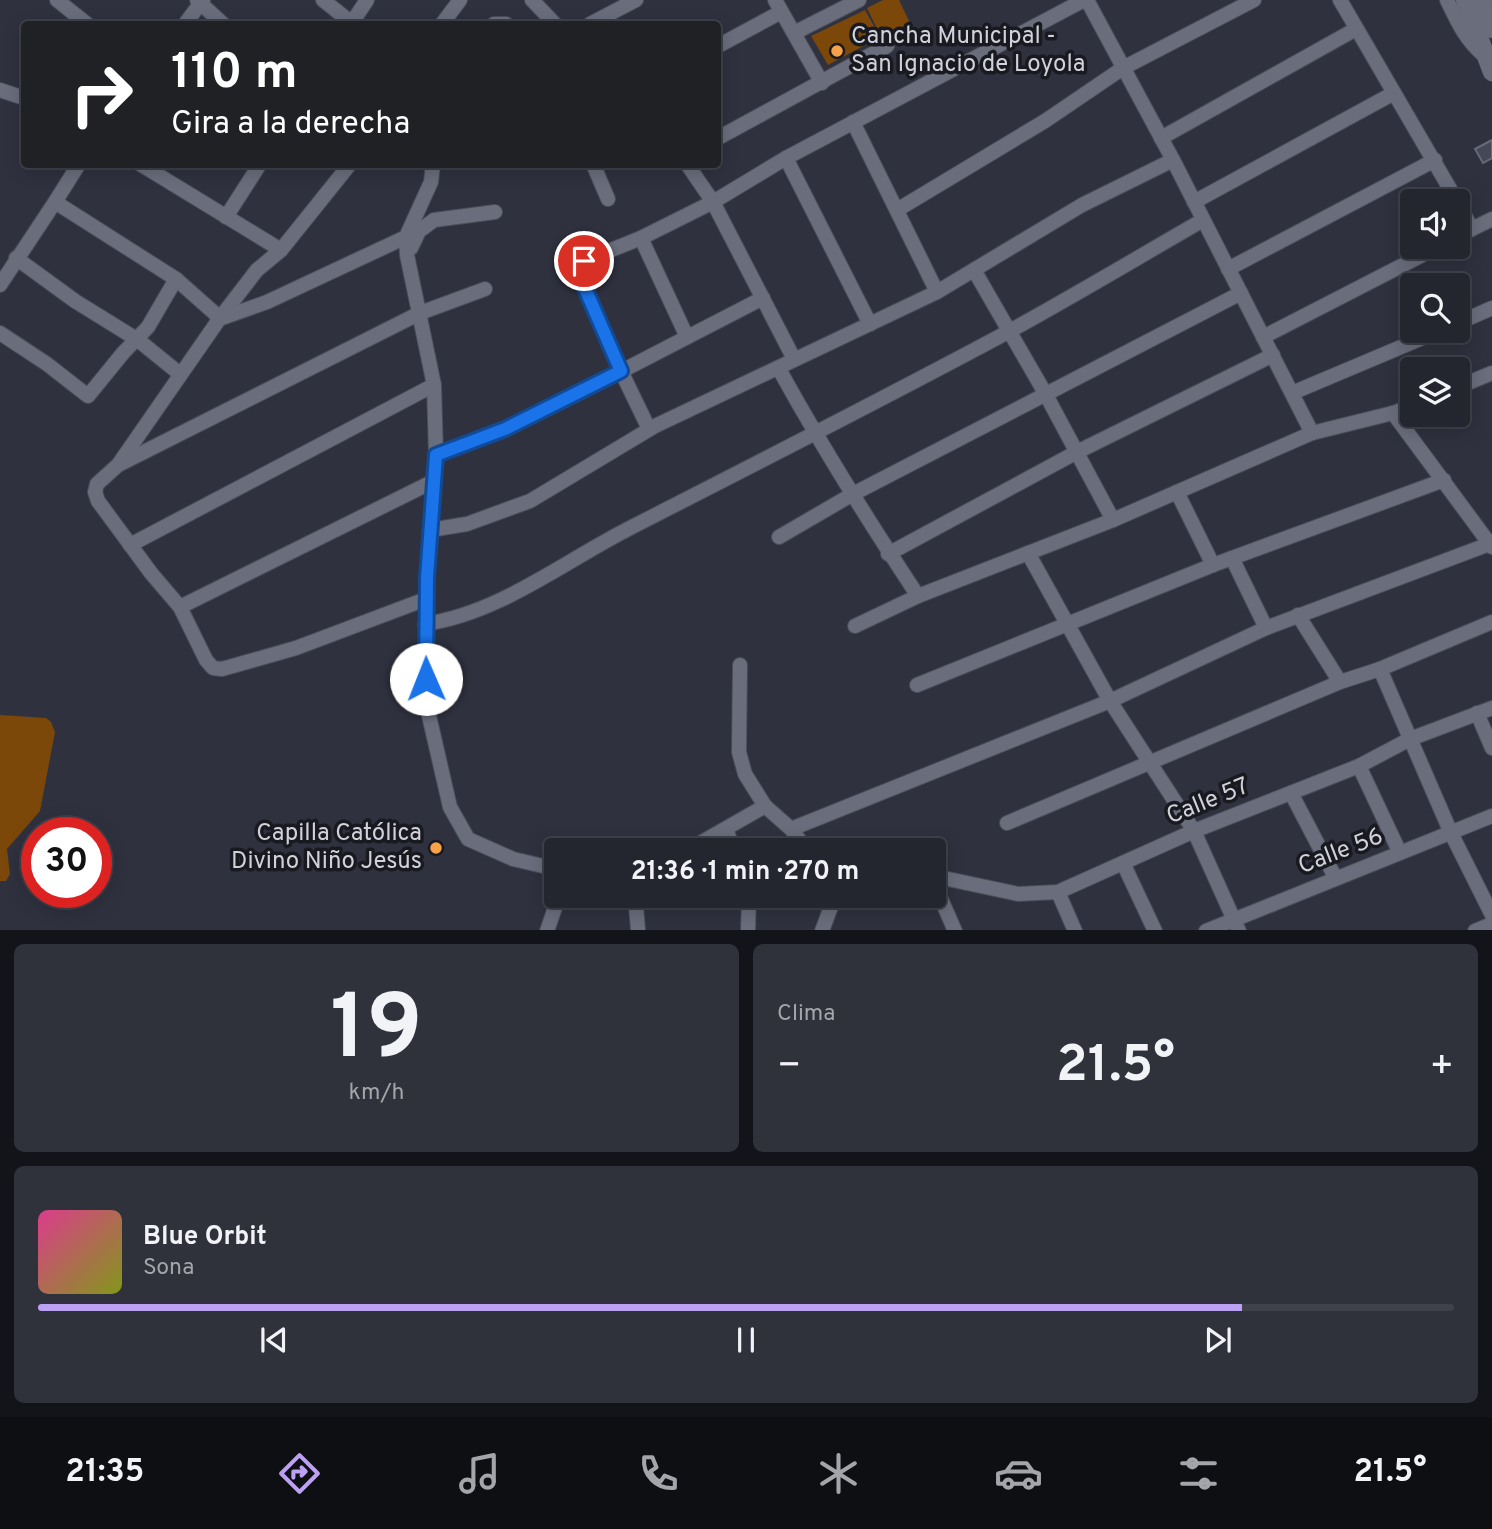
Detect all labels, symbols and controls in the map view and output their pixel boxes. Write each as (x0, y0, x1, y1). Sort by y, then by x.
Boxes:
place label: Cancha Municipal - San Ignacio de Loyola (851, 22, 1085, 80)
marker: Cancha Municipal - San Ignacio de Loyola (829, 43, 845, 59)
text: 110 m (171, 44, 298, 106)
icon: right (56, 49, 147, 140)
text: Gira a la derecha (171, 105, 410, 145)
map controls (1400, 189, 1470, 427)
button: sound (1400, 189, 1470, 259)
pin (554, 231, 614, 291)
icon: arrive (565, 242, 603, 280)
button: search (1400, 273, 1470, 343)
button: layers (1400, 357, 1470, 427)
position arrow (389, 642, 463, 716)
street label: Calle 57 (1162, 772, 1254, 832)
speed limit sign: 30 (21, 817, 112, 908)
place label: Capilla Católica Divino Niño Jesús (231, 819, 422, 877)
street label: Calle 56 (1294, 822, 1388, 882)
marker: Capilla Católica Divino Niño Jesús (428, 840, 444, 856)
text: 21:36 · 1 min · 270 m (631, 856, 859, 889)
text: 19 (330, 976, 423, 1091)
text: Clima (777, 1000, 835, 1029)
text: 21.5° (1056, 1034, 1175, 1100)
text: − (777, 1043, 802, 1092)
text: + (1429, 1043, 1454, 1092)
text: km/h (349, 1079, 404, 1108)
text: Blue Orbit (143, 1221, 267, 1254)
text: Sona (143, 1254, 194, 1283)
icon: previous (255, 1321, 293, 1359)
icon: pause (727, 1321, 765, 1359)
icon: next (1199, 1321, 1237, 1359)
icon: directions (275, 1449, 324, 1498)
icon: music (455, 1449, 504, 1498)
icon: phone (634, 1449, 683, 1498)
icon: climate (814, 1449, 863, 1498)
icon: car (994, 1449, 1043, 1498)
icon: filters (1174, 1449, 1223, 1498)
text: 21:35 (65, 1453, 144, 1493)
text: 21.5° (1353, 1453, 1427, 1493)

